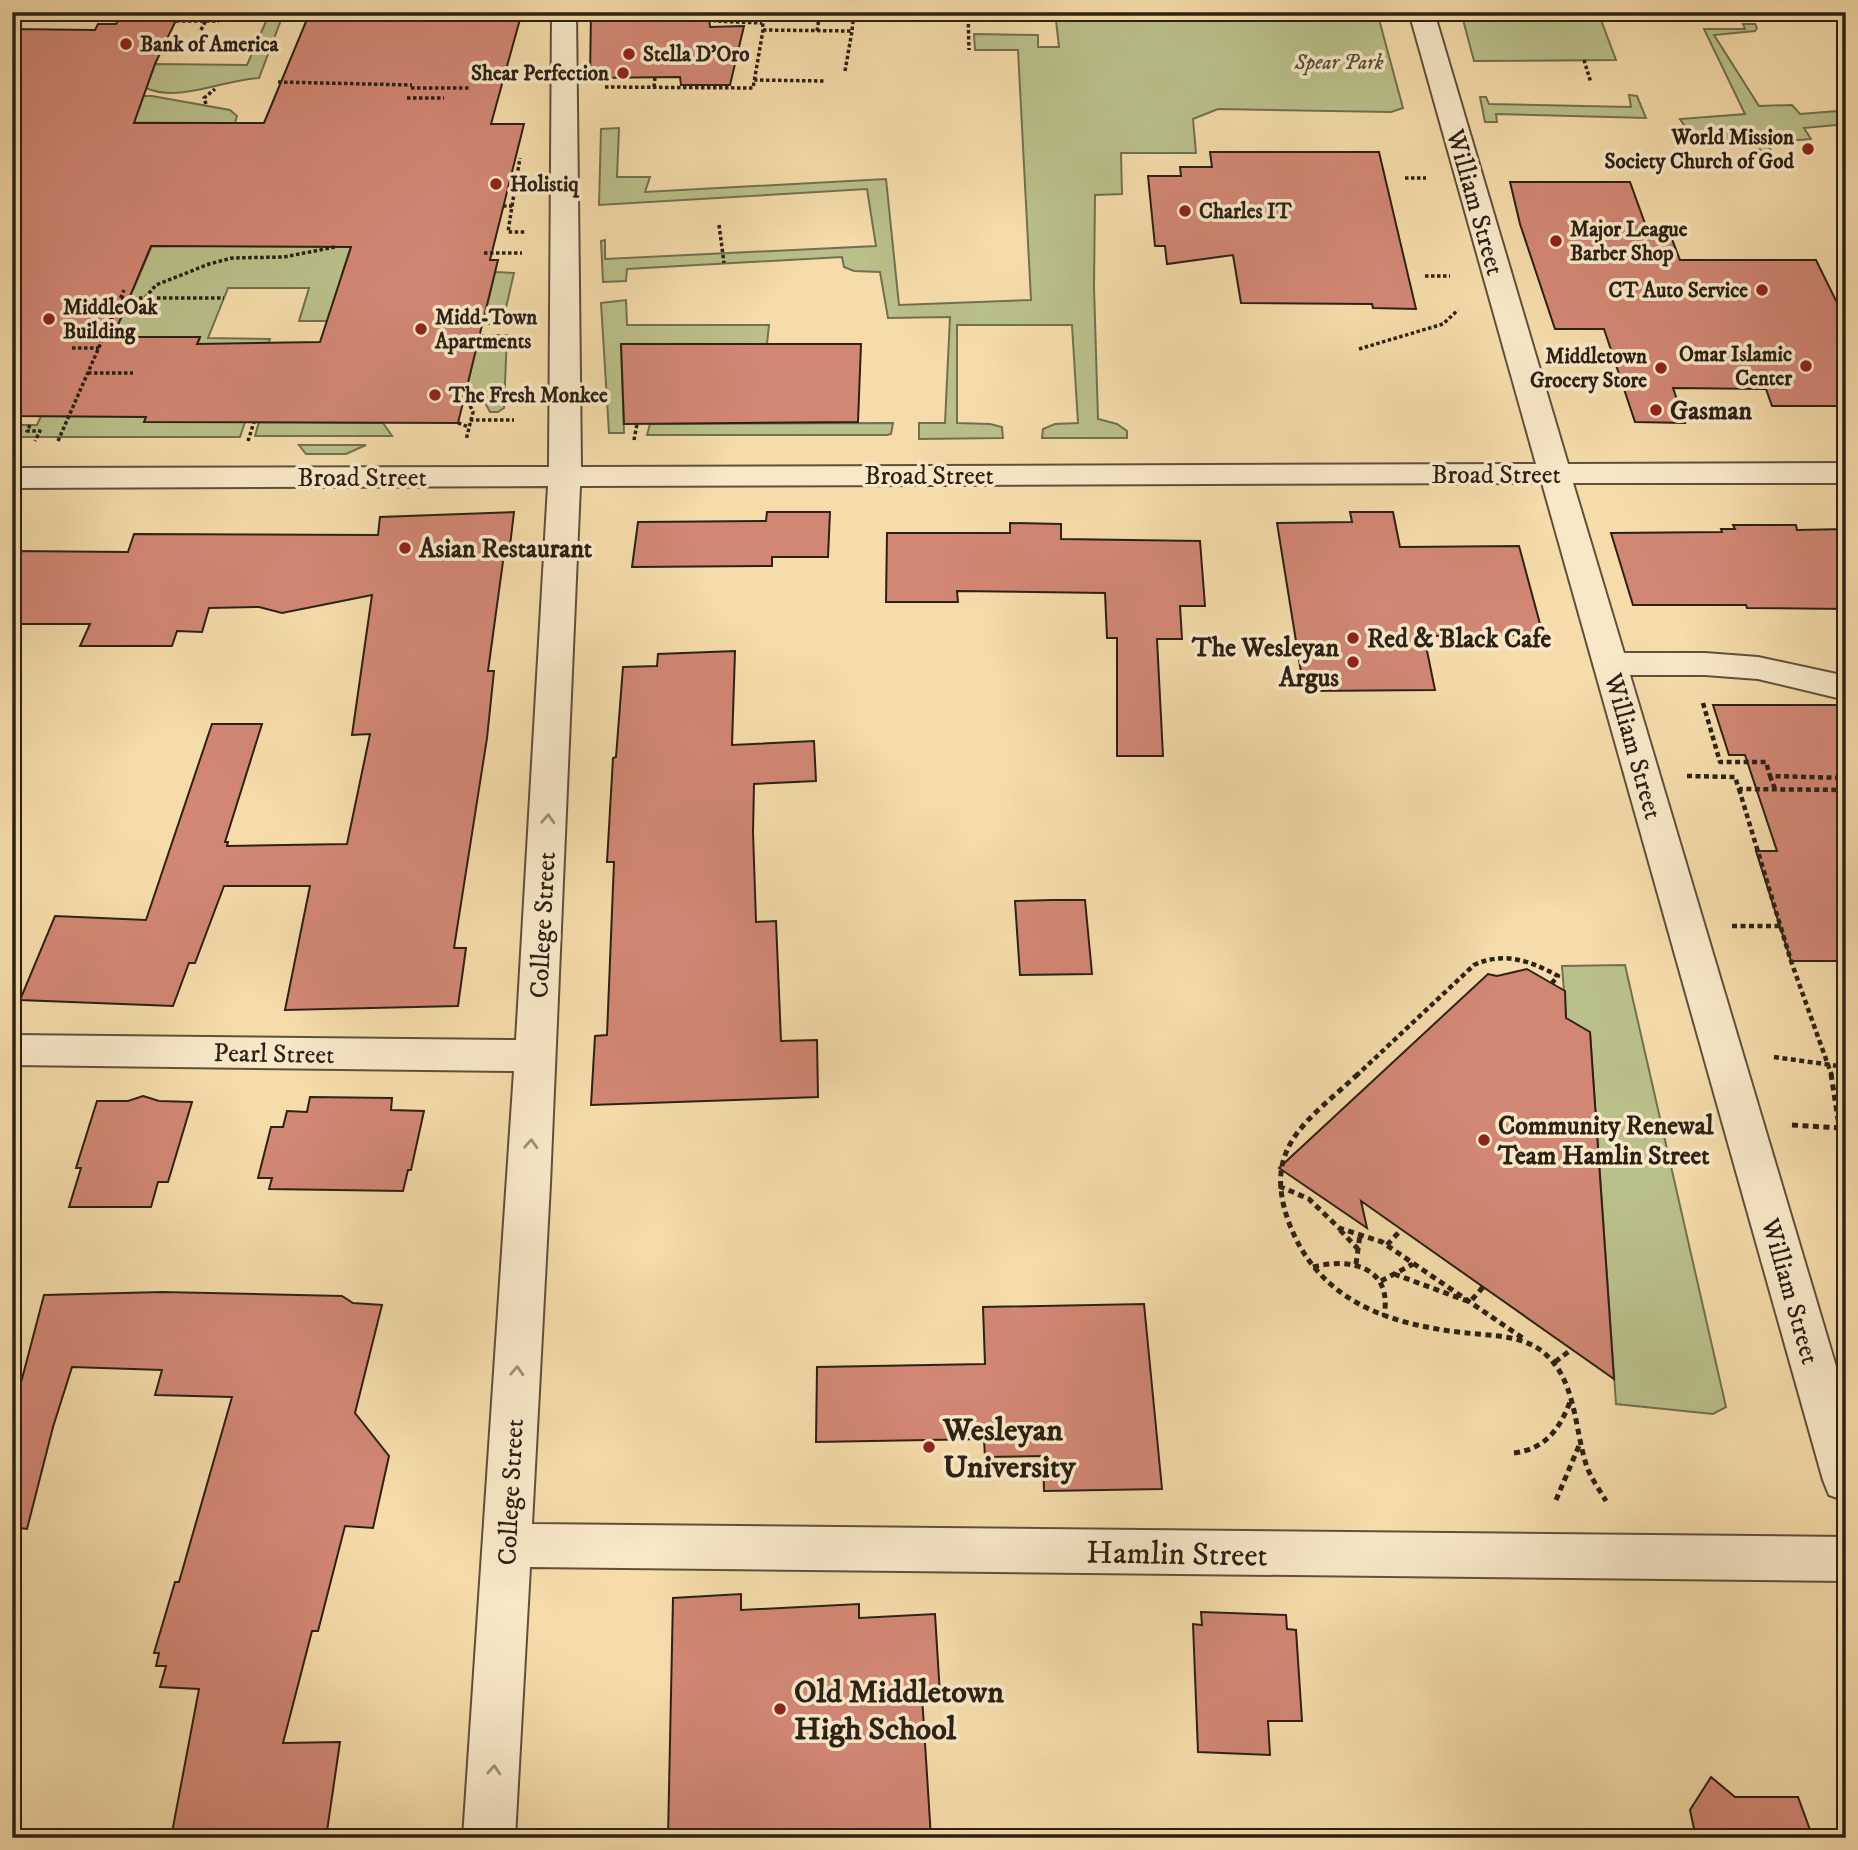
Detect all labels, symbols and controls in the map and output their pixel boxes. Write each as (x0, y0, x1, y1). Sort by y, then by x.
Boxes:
place label: Bank of America (140, 32, 279, 58)
marker: Bank of America (118, 36, 134, 52)
place label: Stella D'Oro (643, 42, 749, 68)
marker: Stella D'Oro (621, 46, 637, 62)
park label: Spear Park (1294, 50, 1384, 76)
place label: Shear Perfection (471, 61, 610, 87)
marker: Shear Perfection (615, 65, 631, 81)
street label: William Street (1438, 125, 1511, 279)
place label: World Mission Society Church of God (1604, 125, 1795, 175)
marker: World Mission Society Church of God (1800, 141, 1816, 157)
place label: Holistiq (510, 172, 580, 198)
marker: Holistiq (488, 176, 504, 192)
place label: Charles IT (1199, 199, 1293, 225)
marker: Charles IT (1177, 203, 1193, 219)
place label: Major League Barber Shop (1570, 217, 1688, 267)
marker: Major League Barber Shop (1548, 233, 1564, 249)
place label: CT Auto Service (1608, 278, 1748, 304)
marker: CT Auto Service (1754, 282, 1770, 298)
place label: MiddleOak Building (63, 295, 158, 345)
place label: Midd-Town Apartments (434, 305, 538, 355)
marker: MiddleOak Building (41, 311, 57, 327)
marker: Midd-Town Apartments (413, 321, 429, 337)
place label: Omar Islamic Center (1679, 342, 1793, 392)
place label: Middletown Grocery Store (1530, 344, 1648, 394)
marker: Omar Islamic Center (1798, 358, 1814, 374)
marker: Middletown Grocery Store (1653, 360, 1669, 376)
place label: The Fresh Monkee (448, 383, 608, 409)
marker: The Fresh Monkee (427, 387, 443, 403)
place label: Gasman (1670, 395, 1752, 428)
marker: Gasman (1648, 402, 1664, 418)
street label: Broad Street (1431, 459, 1561, 492)
street label: Broad Street (864, 460, 994, 493)
street label: Broad Street (297, 462, 427, 495)
place label: Asian Restaurant (418, 533, 593, 566)
marker: Asian Restaurant (397, 540, 413, 556)
place label: Red & Black Cafe (1367, 623, 1551, 656)
marker: Red & Black Cafe (1345, 630, 1361, 646)
place label: The Wesleyan Argus (1191, 632, 1339, 695)
marker: The Wesleyan Argus (1345, 654, 1361, 670)
street label: William Street (1596, 669, 1669, 823)
one-way arrow (540, 813, 555, 824)
street label: College Street (523, 851, 564, 999)
street label: Pearl Street (213, 1037, 335, 1072)
place label: Community Renewal Team Hamlin Street (1497, 1110, 1715, 1173)
marker: Community Renewal Team Hamlin Street (1476, 1132, 1492, 1148)
one-way arrow (523, 1138, 538, 1149)
street label: William Street (1753, 1214, 1826, 1368)
one-way arrow (510, 1366, 525, 1377)
place label: Wesleyan University (942, 1411, 1076, 1488)
street label: College Street (491, 1418, 532, 1566)
marker: Wesleyan University (921, 1439, 937, 1455)
street label: Hamlin Street (1086, 1533, 1268, 1577)
place label: Old Middletown High School (794, 1673, 1004, 1750)
marker: Old Middletown High School (772, 1701, 788, 1717)
one-way arrow (486, 1764, 501, 1775)

